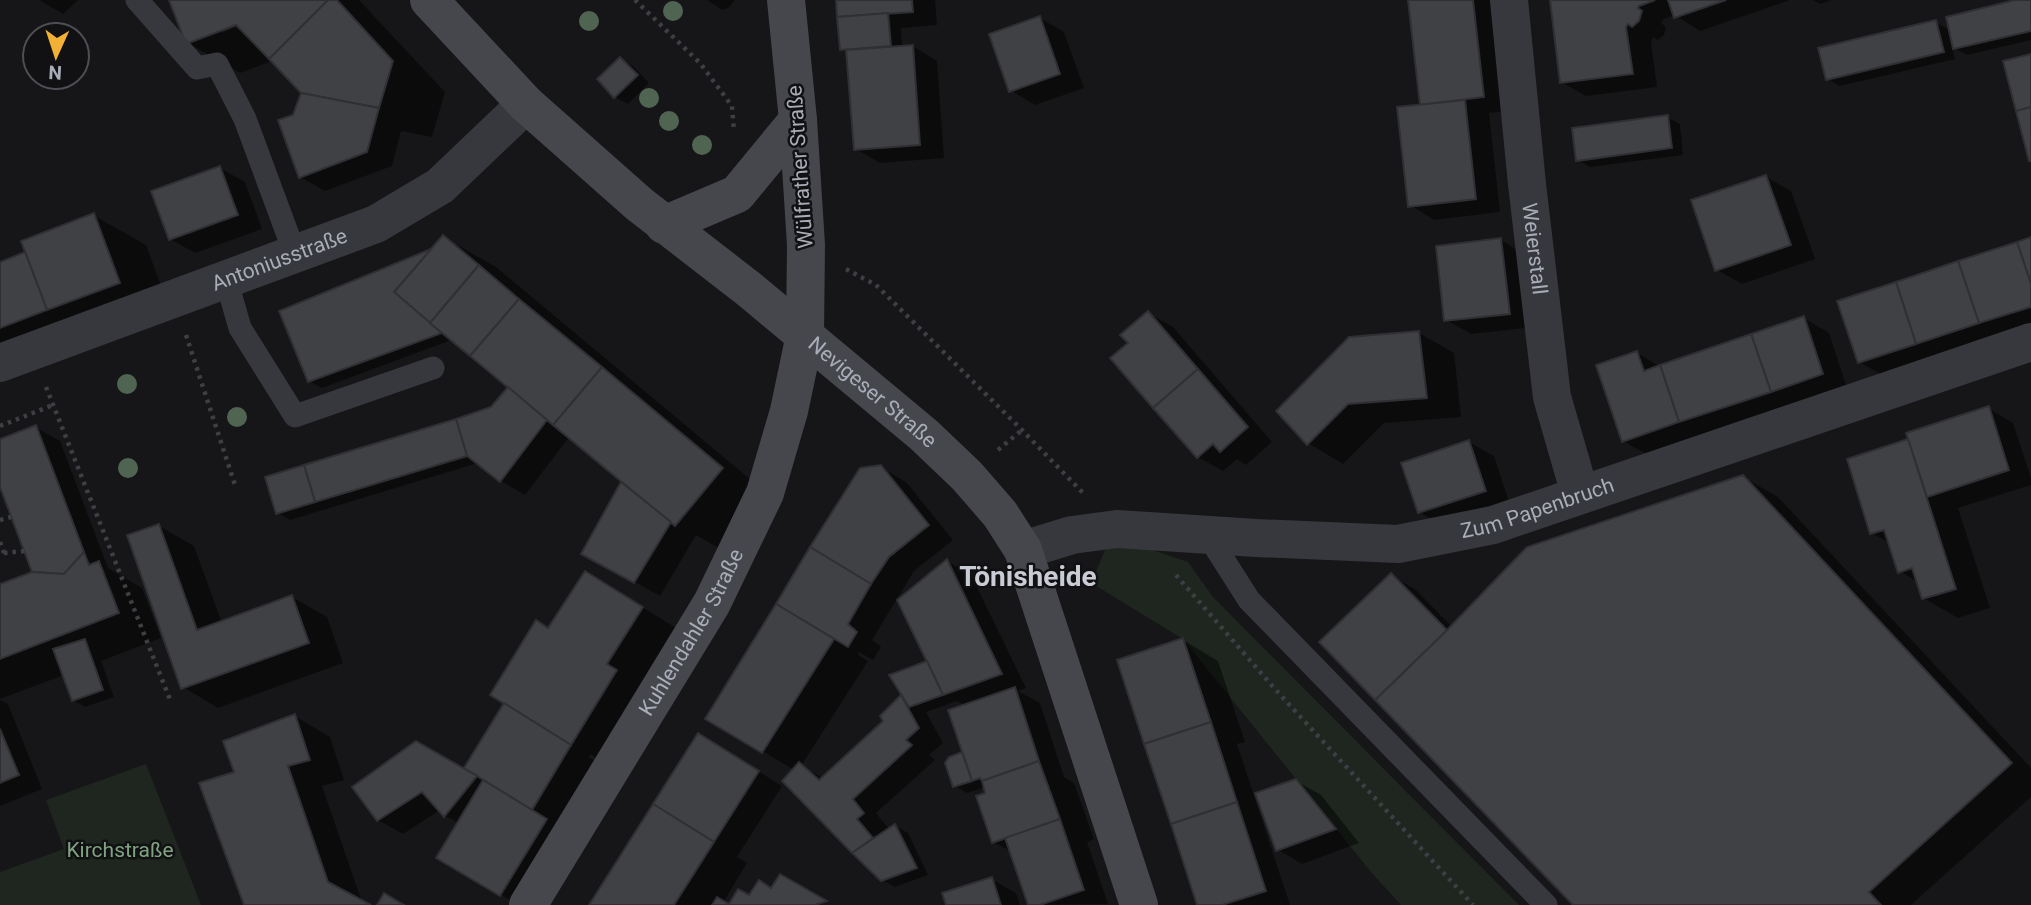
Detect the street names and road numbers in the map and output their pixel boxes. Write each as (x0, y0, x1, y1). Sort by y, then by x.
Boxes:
street label: Wülfrather Straße (782, 85, 818, 249)
street label: Weierstall (1517, 201, 1552, 296)
street label: Antoniusstraße (208, 224, 351, 296)
street label: Nevigeser Straße (803, 332, 942, 453)
street label: Zum Papenbruch (1458, 473, 1617, 543)
street label: Kuhlendahler Straße (634, 545, 748, 720)

